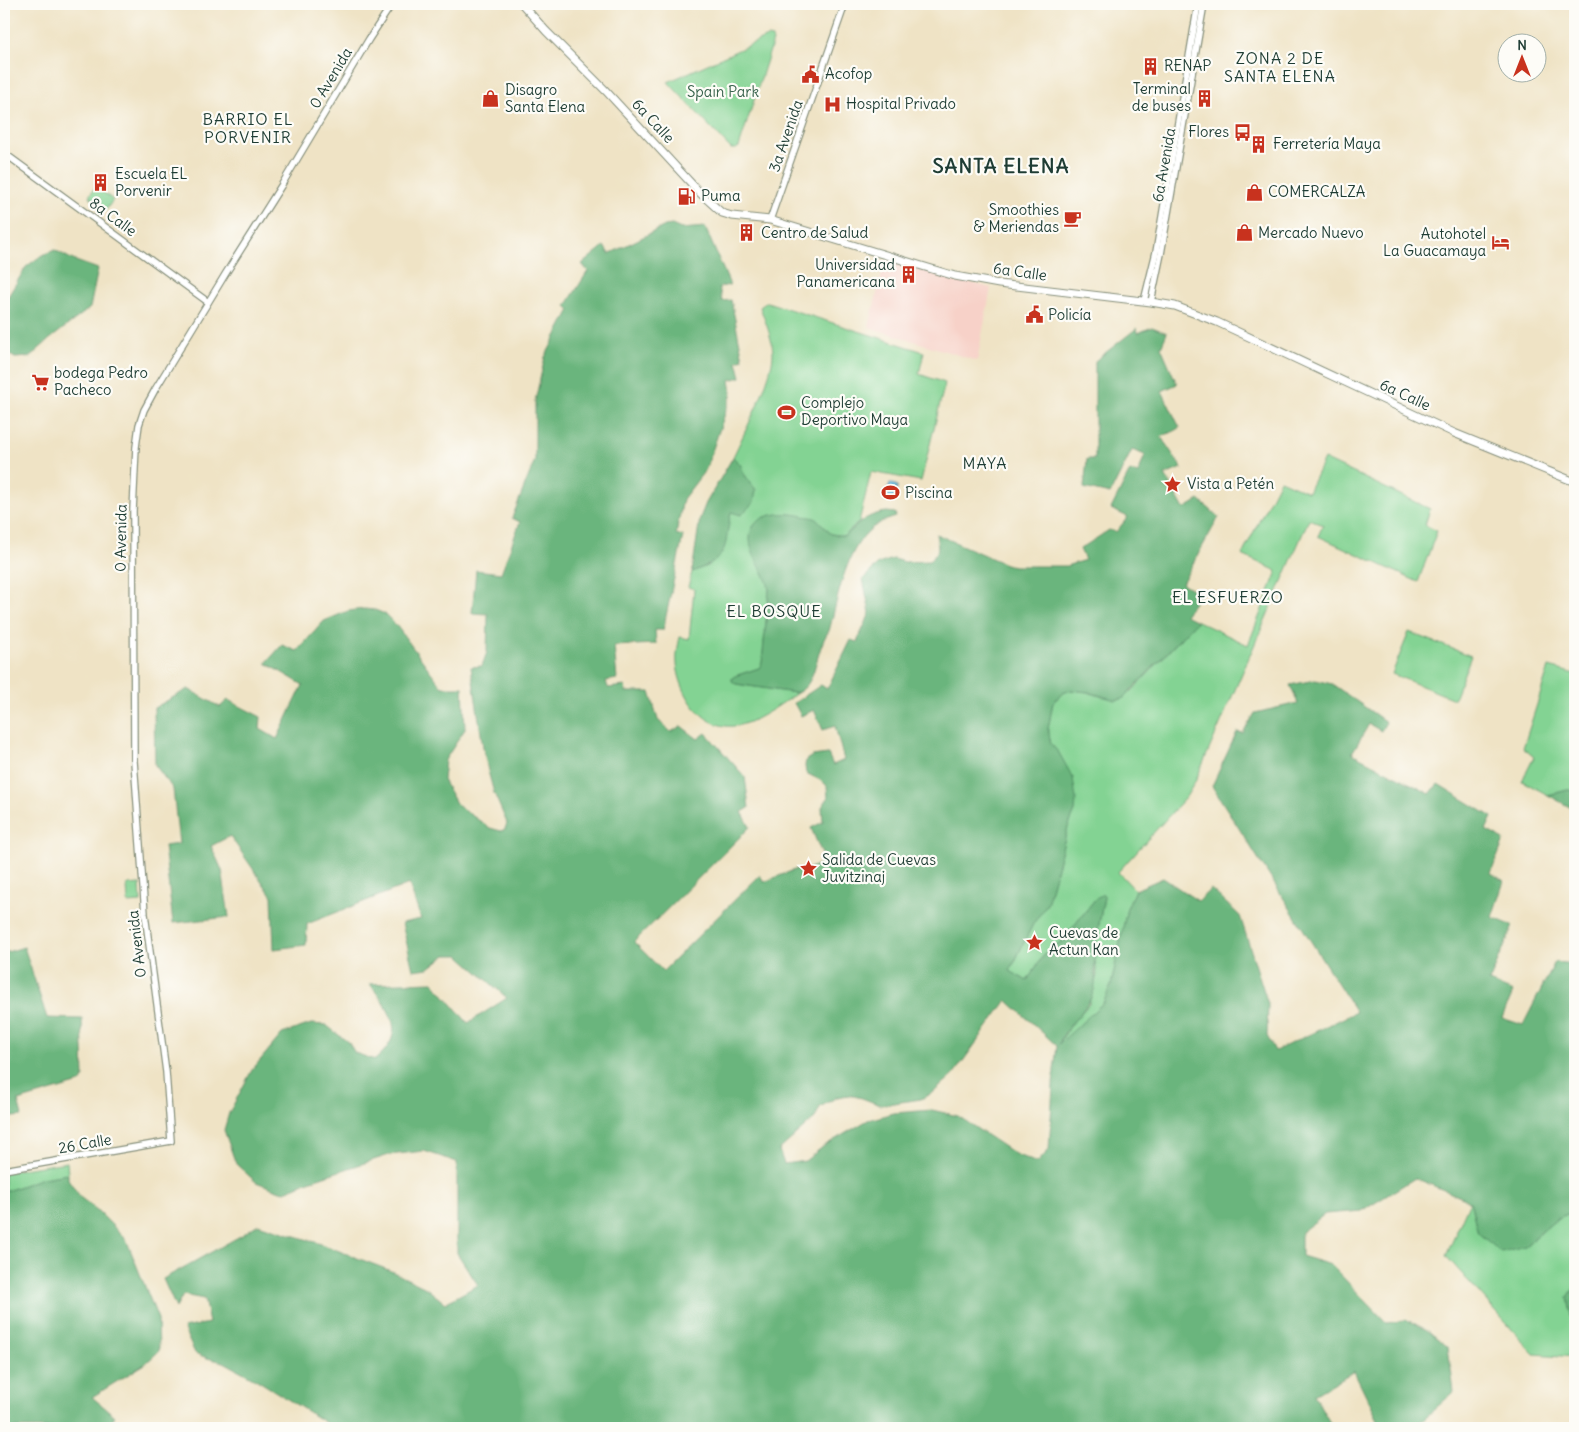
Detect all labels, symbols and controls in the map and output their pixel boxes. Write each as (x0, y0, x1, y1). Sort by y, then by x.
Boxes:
north arrow (1496, 32, 1546, 82)
text: N (1517, 36, 1527, 54)
street label: 0 Avenida (305, 43, 356, 112)
district label: ZONA 2 DE SANTA ELENA (1224, 48, 1336, 86)
building icon: RENAP (1140, 56, 1160, 76)
place label: RENAP (1164, 56, 1211, 75)
public building icon: Acofop (801, 64, 821, 84)
place label: Acofop (825, 64, 872, 83)
place label: Terminal de buses (1132, 79, 1191, 115)
place label: Disagro Santa Elena (505, 80, 586, 116)
park label: Spain Park (687, 82, 759, 101)
building icon: Terminal de buses (1195, 88, 1215, 108)
shop icon: Disagro Santa Elena (481, 89, 501, 109)
street label: 6a Calle (628, 94, 679, 147)
hospital icon: Hospital Privado (822, 94, 842, 114)
place label: Hospital Privado (846, 94, 956, 113)
street label: 3a Avenida (764, 97, 807, 174)
district label: BARRIO EL PORVENIR (202, 109, 294, 147)
place label: Flores (1188, 122, 1229, 141)
bus stop icon: Flores (1233, 122, 1253, 142)
street label: 6a Avenida (1148, 126, 1179, 204)
building icon: Ferretería Maya (1249, 134, 1269, 154)
place label: Ferretería Maya (1273, 134, 1381, 153)
district label: SANTA ELENA (932, 153, 1070, 178)
place label: Escuela EL Porvenir (115, 164, 188, 200)
building icon: Escuela EL Porvenir (91, 173, 111, 193)
shop icon: COMERCALZA (1244, 182, 1264, 202)
place label: COMERCALZA (1268, 182, 1366, 201)
fuel station icon: Puma (677, 186, 697, 206)
place label: Puma (701, 186, 741, 205)
street label: 8a Calle (86, 193, 141, 240)
place label: Smoothies & Meriendas (973, 200, 1059, 236)
cafe icon: Smoothies & Meriendas (1063, 209, 1083, 229)
building icon: Centro de Salud (737, 223, 757, 243)
place label: Centro de Salud (761, 223, 869, 242)
shop icon: Mercado Nuevo (1234, 223, 1254, 243)
place label: Mercado Nuevo (1258, 223, 1364, 242)
place label: Autohotel La Guacamaya (1383, 224, 1486, 260)
hotel icon: Autohotel La Guacamaya (1490, 233, 1510, 253)
place label: Universidad Panamericana (796, 255, 895, 291)
street label: 6a Calle (992, 258, 1048, 285)
building icon: Universidad Panamericana (899, 264, 919, 284)
public building icon: Policía (1024, 305, 1044, 325)
place label: Policía (1048, 305, 1092, 324)
place label: bodega Pedro Pacheco (54, 363, 148, 399)
supermarket icon: bodega Pedro Pacheco (30, 372, 50, 392)
street label: 6a Calle (1377, 375, 1434, 415)
place label: Complejo Deportivo Maya (801, 393, 909, 429)
sports icon: Complejo Deportivo Maya (777, 402, 797, 422)
district label: MAYA (962, 453, 1008, 473)
place icon: Vista a Petén (1163, 474, 1183, 494)
place label: Vista a Petén (1187, 474, 1274, 493)
sports icon: Piscina (881, 483, 901, 503)
place label: Piscina (905, 483, 953, 502)
street label: 0 Avenida (110, 504, 131, 572)
district label: EL ESFUERZO (1172, 587, 1284, 607)
district label: EL BOSQUE (726, 601, 822, 621)
place label: Salida de Cuevas Juvitzinaj (822, 850, 936, 886)
place icon: Salida de Cuevas Juvitzinaj (798, 859, 818, 879)
street label: 0 Avenida (123, 909, 150, 979)
place label: Cuevas de Actun Kan (1049, 923, 1119, 959)
place icon: Cuevas de Actun Kan (1025, 932, 1045, 952)
street label: 26 Calle (57, 1130, 113, 1158)

